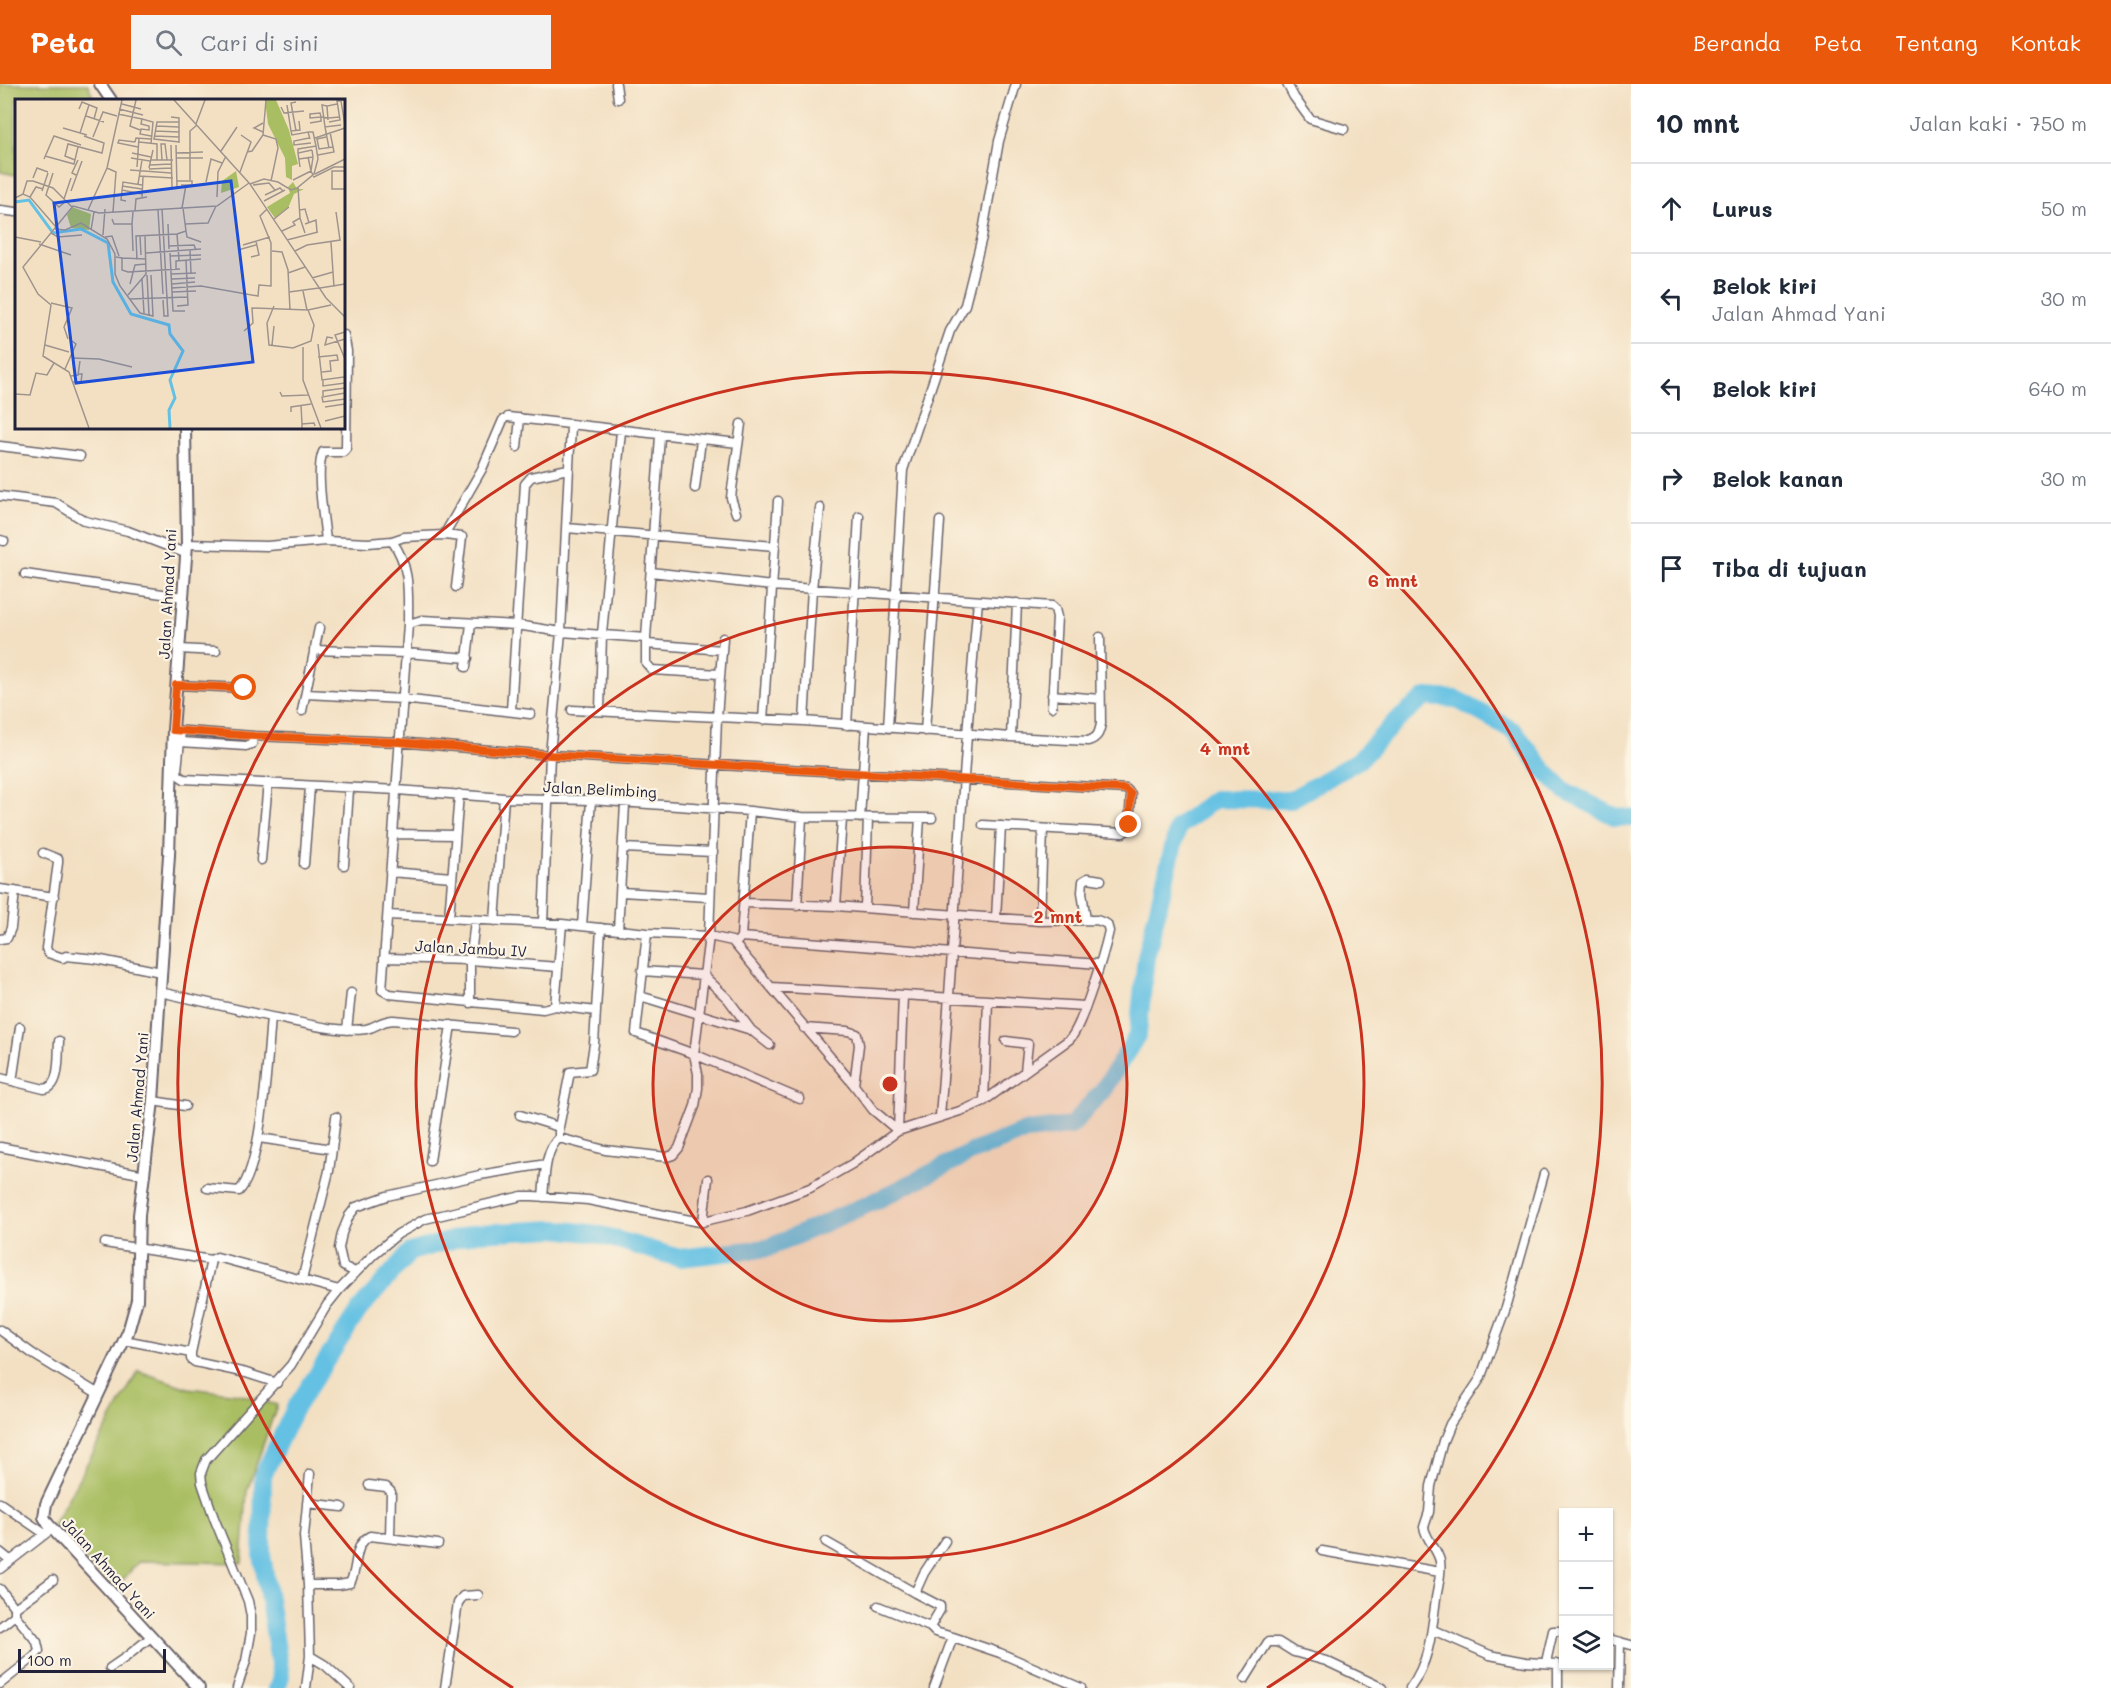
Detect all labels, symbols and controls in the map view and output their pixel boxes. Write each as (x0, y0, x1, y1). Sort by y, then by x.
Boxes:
search box (131, 15, 551, 69)
text: Peta (30, 24, 95, 60)
icon: search (152, 26, 185, 59)
text: Cari di sini (200, 28, 319, 57)
text: Beranda (1693, 29, 1781, 56)
text: Peta (1814, 29, 1862, 56)
text: Tentang (1895, 29, 1978, 56)
text: Kontak (2011, 29, 2081, 56)
inset map (15, 99, 345, 429)
text: 10 mnt (1655, 106, 1740, 140)
text: Jalan kaki · 750 m (1910, 110, 2087, 136)
icon: ahead (1655, 192, 1688, 225)
text: Lurus (1712, 194, 1773, 223)
text: 50 m (2041, 195, 2087, 221)
text: Belok kiri (1712, 271, 1817, 300)
icon: left (1655, 282, 1688, 315)
text: 30 m (2041, 285, 2087, 311)
text: Jalan Ahmad Yani (1712, 300, 1886, 326)
icon: left (1655, 372, 1688, 405)
text: Belok kiri (1712, 374, 1817, 403)
text: 640 m (2029, 375, 2087, 401)
icon: right (1655, 462, 1688, 495)
text: Belok kanan (1712, 464, 1843, 493)
text: 30 m (2041, 465, 2087, 491)
street label: Jalan Ahmad Yani (154, 528, 180, 660)
icon: arrive (1655, 552, 1688, 585)
text: Tiba di tujuan (1712, 554, 1867, 583)
text: 6 mnt (1368, 568, 1418, 592)
route start (230, 674, 256, 700)
text: 4 mnt (1200, 736, 1250, 760)
street label: Jalan Belimbing (543, 776, 658, 802)
route end (1115, 811, 1141, 837)
text: 2 mnt (1033, 904, 1083, 928)
street label: Jalan Jambu IV (414, 935, 528, 961)
street label: Jalan Ahmad Yani (121, 1031, 153, 1163)
centre of rings (880, 1074, 900, 1094)
map controls (1559, 1508, 1613, 1670)
button: + (1559, 1508, 1613, 1562)
street label: Jalan Ahmad Yani (58, 1513, 160, 1623)
button: − (1559, 1562, 1613, 1616)
button: layers (1559, 1616, 1613, 1670)
scale bar (18, 1646, 166, 1674)
text: 100 m (27, 1649, 72, 1670)

